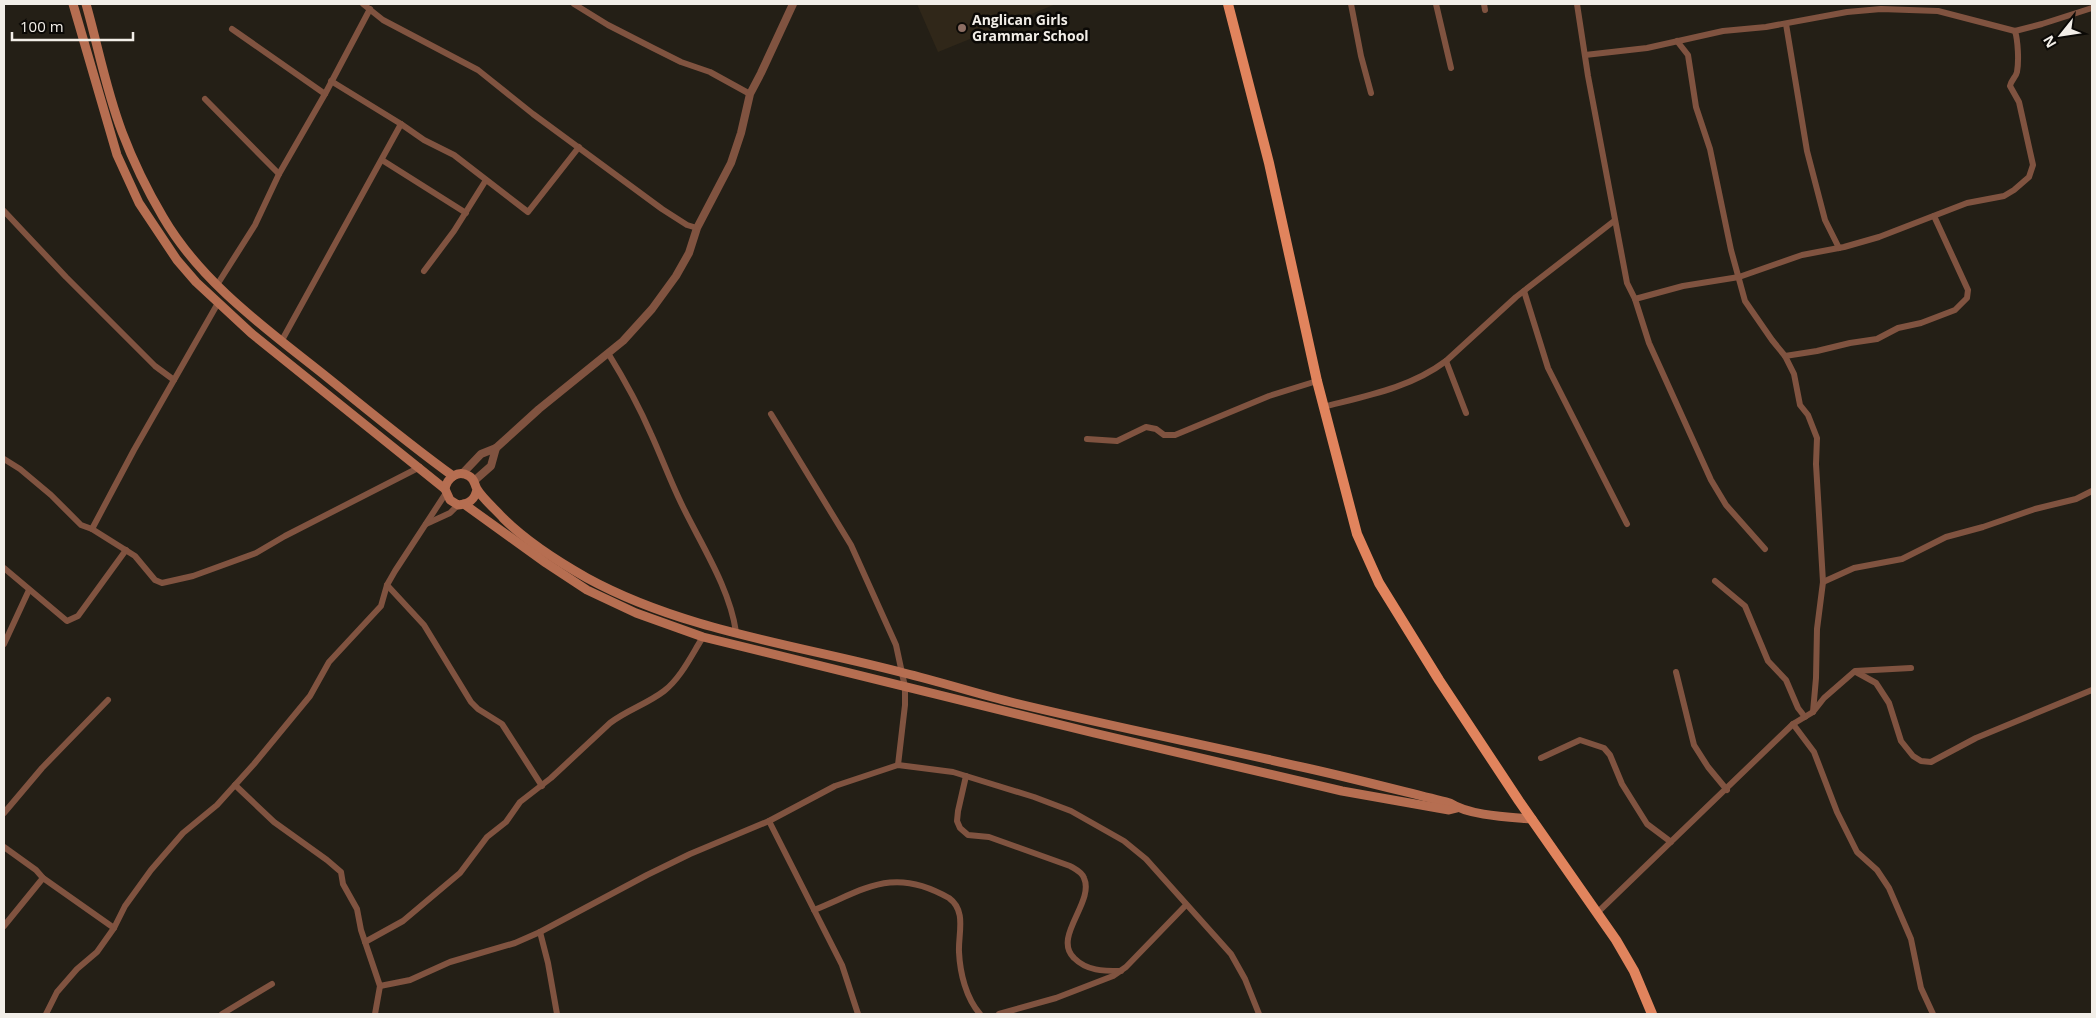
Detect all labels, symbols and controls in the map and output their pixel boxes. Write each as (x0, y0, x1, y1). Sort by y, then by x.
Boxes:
scale bar (12, 10, 134, 42)
place label: Anglican Girls Grammar School (972, 10, 1089, 45)
north arrow (2036, 10, 2086, 60)
text: 100 m (20, 16, 64, 36)
marker: Anglican Girls Grammar School (956, 22, 968, 34)
text: N (2038, 32, 2060, 51)

